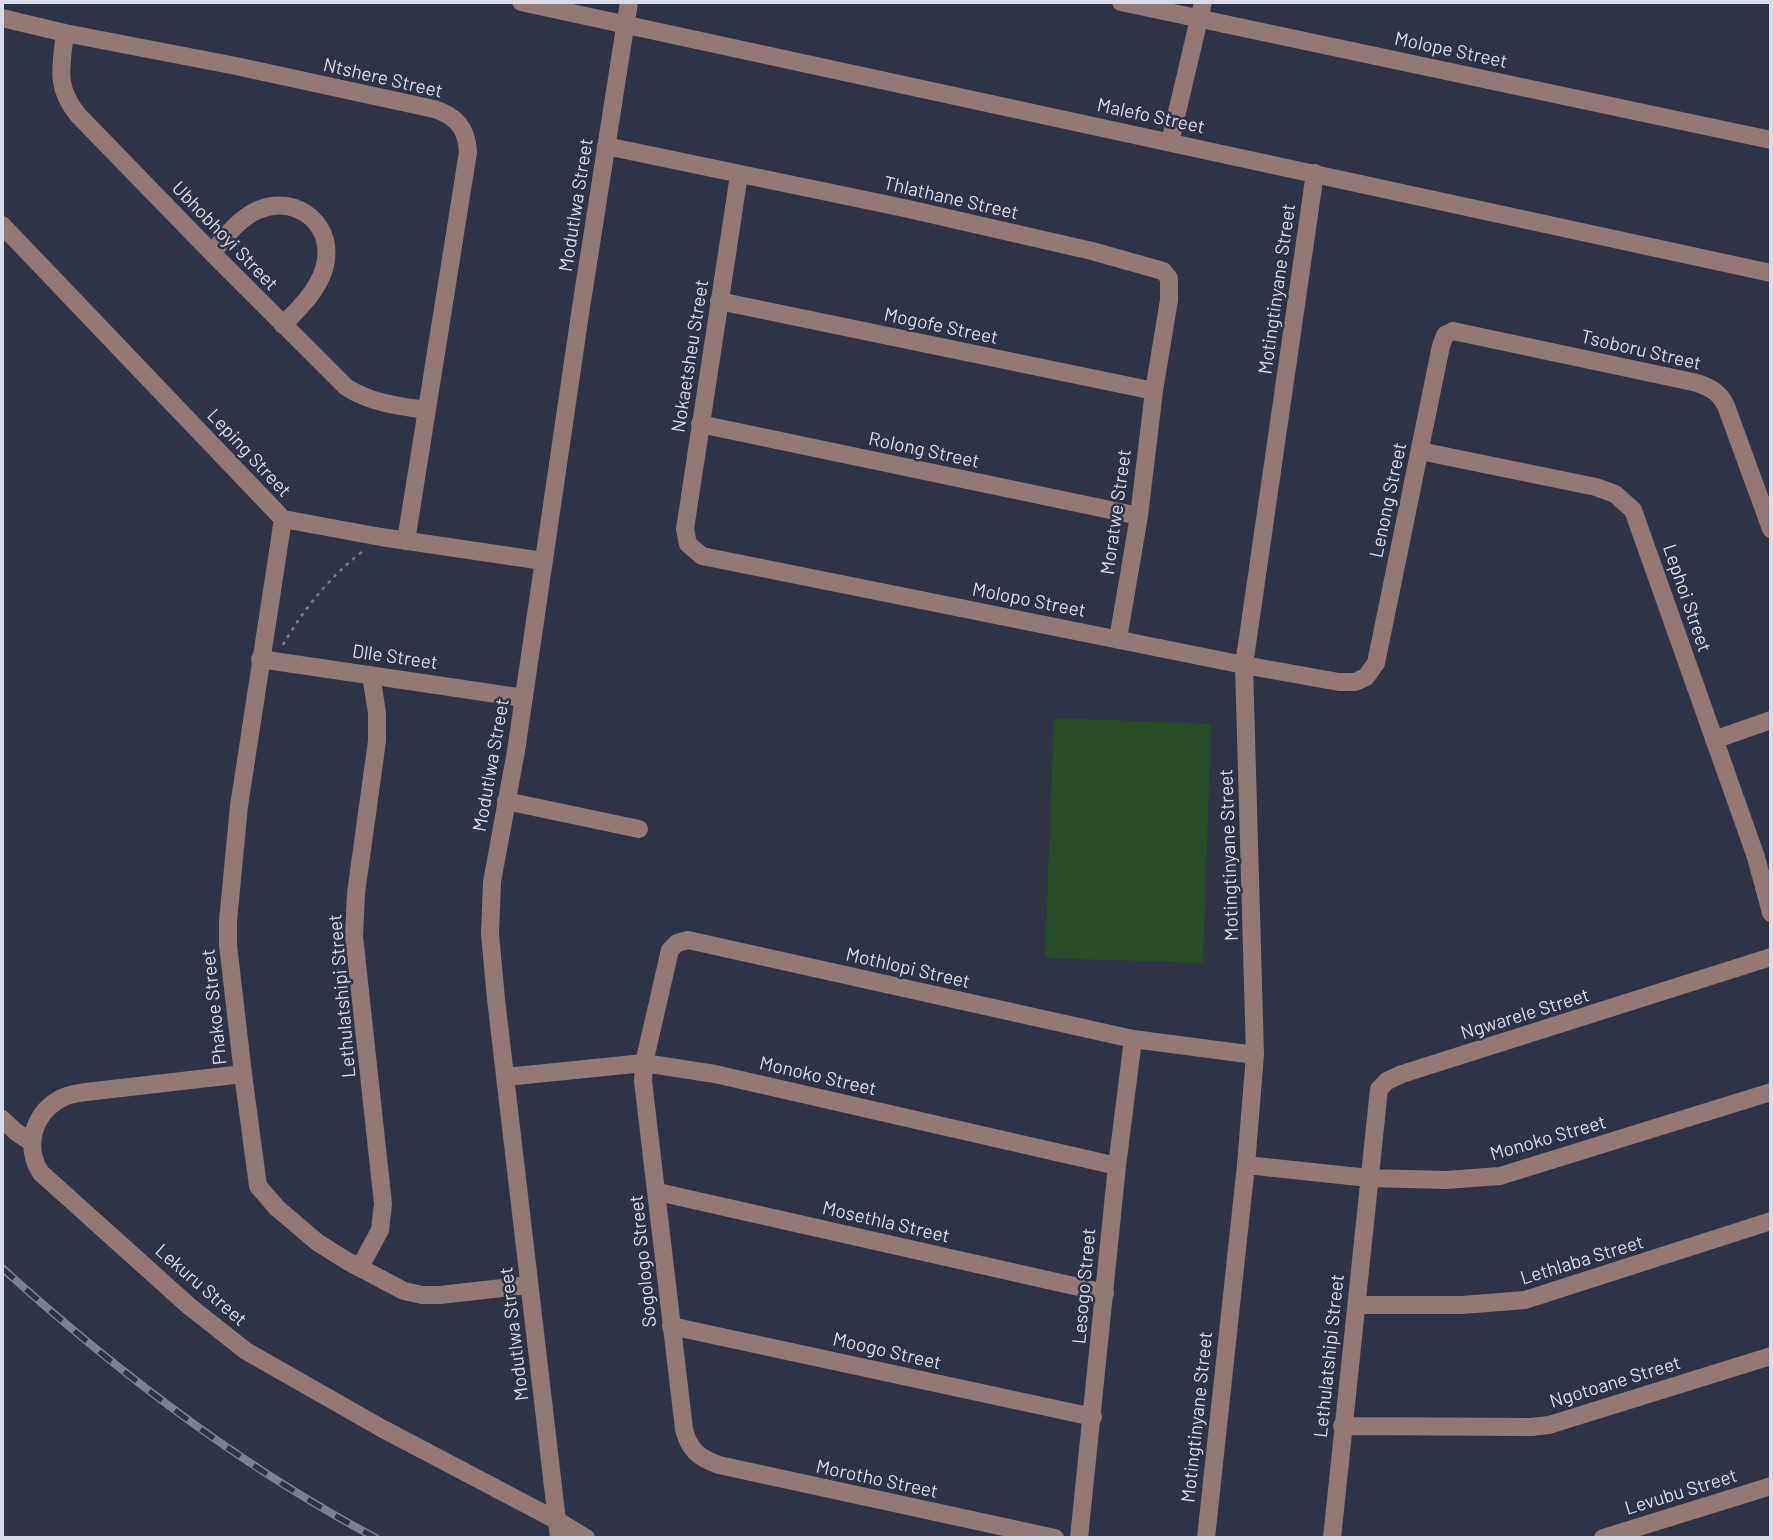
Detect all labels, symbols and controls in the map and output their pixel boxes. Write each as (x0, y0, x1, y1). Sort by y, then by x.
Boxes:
street label: Molope Street (1392, 27, 1510, 73)
street label: Ntshere Street (321, 53, 445, 103)
street label: Malefo Street (1095, 93, 1207, 139)
street label: Modutlwa Street (554, 137, 598, 273)
street label: Thlathane Street (881, 171, 1021, 225)
street label: Ubhobhoyi Street (167, 177, 283, 295)
street label: Motingtinyane Street (1254, 202, 1300, 376)
street label: Nokaetsheu Street (667, 278, 713, 434)
street label: Mogofe Street (882, 303, 1000, 349)
street label: Tsoboru Street (1579, 325, 1703, 375)
street label: Leping Street (202, 404, 296, 502)
street label: Rolong Street (866, 427, 982, 473)
street label: Lenong Street (1365, 440, 1411, 560)
street label: Moratwe Street (1096, 448, 1136, 576)
street label: Lephoi Street (1658, 541, 1716, 655)
street label: Molopo Street (970, 578, 1088, 622)
street label: Dlle Street (351, 640, 439, 674)
street label: Modutlwa Street (468, 697, 514, 833)
street label: Motingtinyane Street (1215, 769, 1243, 941)
street label: Lethulatshipi Street (323, 913, 361, 1079)
street label: Mothlopi Street (844, 943, 972, 993)
street label: Phakoe Street (197, 948, 231, 1066)
street label: Ngwarele Street (1458, 984, 1592, 1044)
street label: Monoko Street (757, 1051, 879, 1101)
street label: Monoko Street (1487, 1111, 1609, 1165)
street label: Sogologo Street (625, 1194, 661, 1328)
street label: Mosethla Street (820, 1196, 952, 1248)
street label: Lesogo Street (1068, 1227, 1100, 1345)
street label: Lethlaba Street (1518, 1230, 1646, 1290)
street label: Lekuru Street (151, 1239, 251, 1331)
street label: Modutlwa Street (494, 1266, 534, 1402)
street label: Lethulatshipi Street (1309, 1273, 1349, 1439)
street label: Moogo Street (831, 1327, 943, 1375)
street label: Motingtinyane Street (1177, 1330, 1217, 1504)
street label: Ngotoane Street (1547, 1351, 1683, 1413)
street label: Morotho Street (814, 1455, 940, 1503)
street label: Levubu Street (1622, 1464, 1740, 1520)

